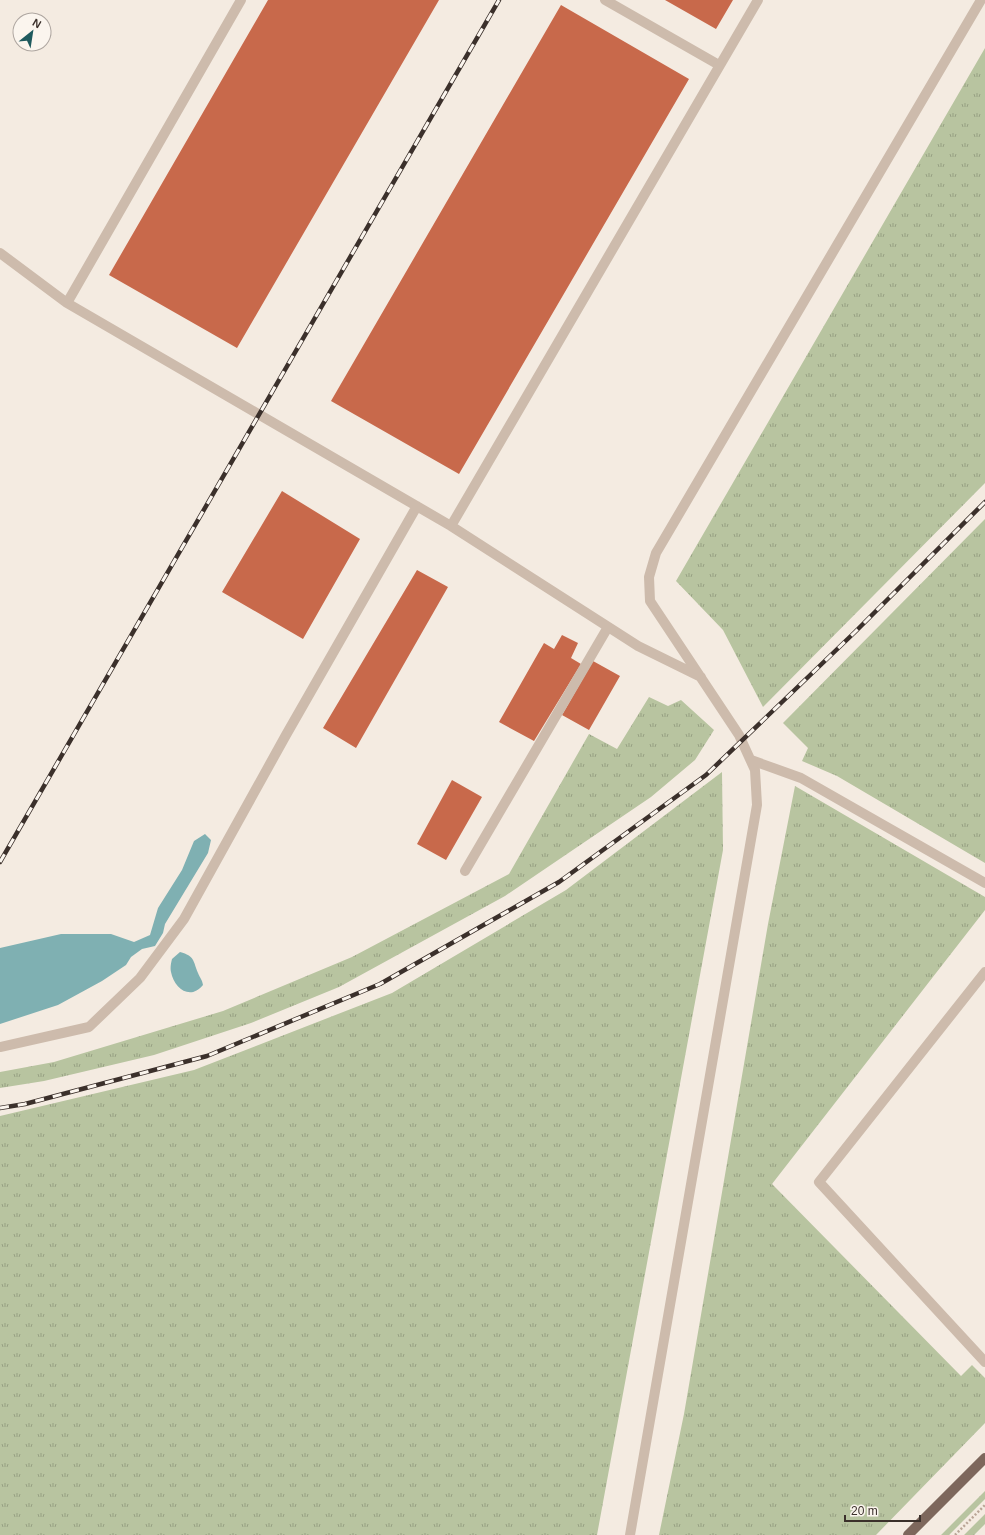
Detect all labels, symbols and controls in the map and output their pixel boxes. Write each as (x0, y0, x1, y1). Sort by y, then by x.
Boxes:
north arrow (12, 12, 52, 52)
text: N (31, 16, 43, 31)
scale bar (845, 1497, 920, 1523)
text: 20 m (851, 1504, 878, 1518)

